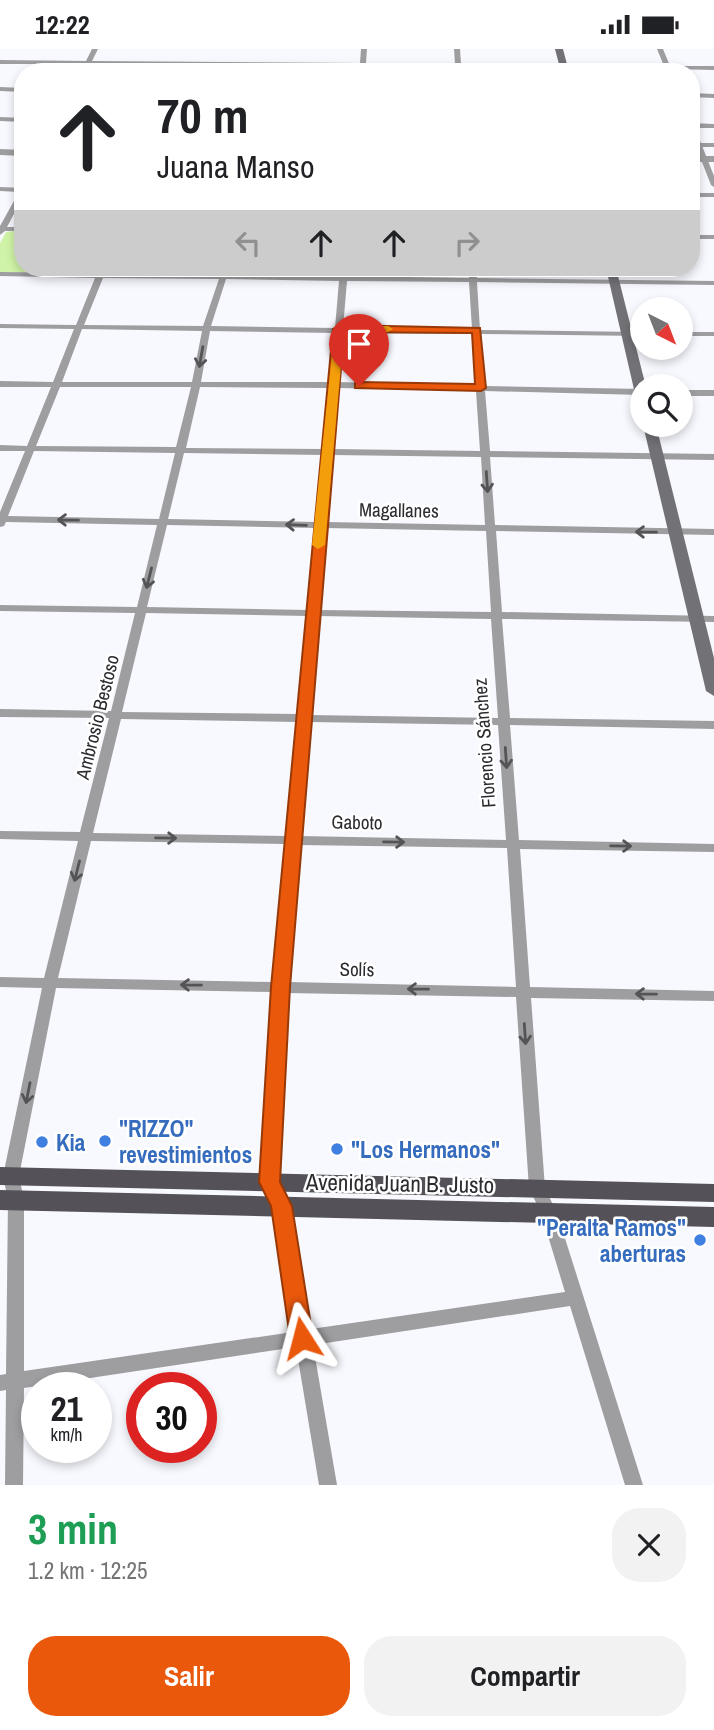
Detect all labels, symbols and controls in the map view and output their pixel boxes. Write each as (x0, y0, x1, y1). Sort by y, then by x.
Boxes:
text: 12:22 (35, 7, 90, 42)
text: 70 m (157, 82, 249, 148)
icon: ahead (42, 91, 133, 182)
text: Juana Manso (157, 145, 315, 188)
icon: left (229, 224, 267, 262)
icon: ahead (302, 224, 340, 262)
icon: ahead (375, 224, 413, 262)
icon: right (448, 224, 486, 262)
north arrow (630, 297, 693, 361)
map controls (630, 297, 693, 437)
pin (329, 314, 389, 386)
icon: arrive (340, 325, 378, 363)
one-way arrow (194, 345, 207, 368)
button: search (630, 374, 693, 437)
one-way arrow (481, 471, 494, 493)
street label: Magallanes (359, 496, 439, 524)
one-way arrow (57, 513, 80, 527)
one-way arrow (285, 519, 308, 532)
one-way arrow (635, 525, 658, 538)
one-way arrow (142, 566, 155, 589)
street label: Ambrosio Bestoso (69, 652, 125, 783)
street label: Florencio Sánchez (466, 677, 501, 809)
one-way arrow (500, 747, 513, 769)
street label: Gaboto (331, 809, 383, 835)
one-way arrow (154, 831, 177, 845)
one-way arrow (382, 835, 405, 849)
one-way arrow (609, 839, 632, 853)
one-way arrow (70, 859, 83, 881)
street label: Solís (339, 956, 375, 982)
one-way arrow (180, 978, 203, 992)
one-way arrow (407, 983, 430, 996)
one-way arrow (635, 987, 658, 1001)
one-way arrow (519, 1022, 532, 1045)
one-way arrow (21, 1081, 34, 1104)
place label: "RIZZO" revestimientos (119, 1113, 252, 1170)
place label: Kia (56, 1127, 86, 1158)
marker: "RIZZO" revestimientos (97, 1133, 113, 1149)
marker: Kia (34, 1134, 50, 1150)
place label: "Los Hermanos" (351, 1134, 500, 1165)
marker: "Los Hermanos" (329, 1141, 345, 1157)
street label: Avenida Juan B. Justo (305, 1166, 494, 1200)
place label: "Peralta Ramos" aberturas (537, 1212, 686, 1269)
marker: "Peralta Ramos" aberturas (692, 1232, 708, 1248)
position arrow (265, 1301, 339, 1375)
speed limit sign: 30 (126, 1372, 217, 1463)
text: 21 (51, 1385, 82, 1432)
text: km/h (51, 1422, 83, 1447)
text: 3 min (28, 1501, 118, 1557)
button: close (612, 1508, 686, 1582)
text: 1.2 km · 12:25 (28, 1555, 148, 1586)
button: Salir (28, 1636, 350, 1716)
button: Compartir (364, 1636, 686, 1716)

